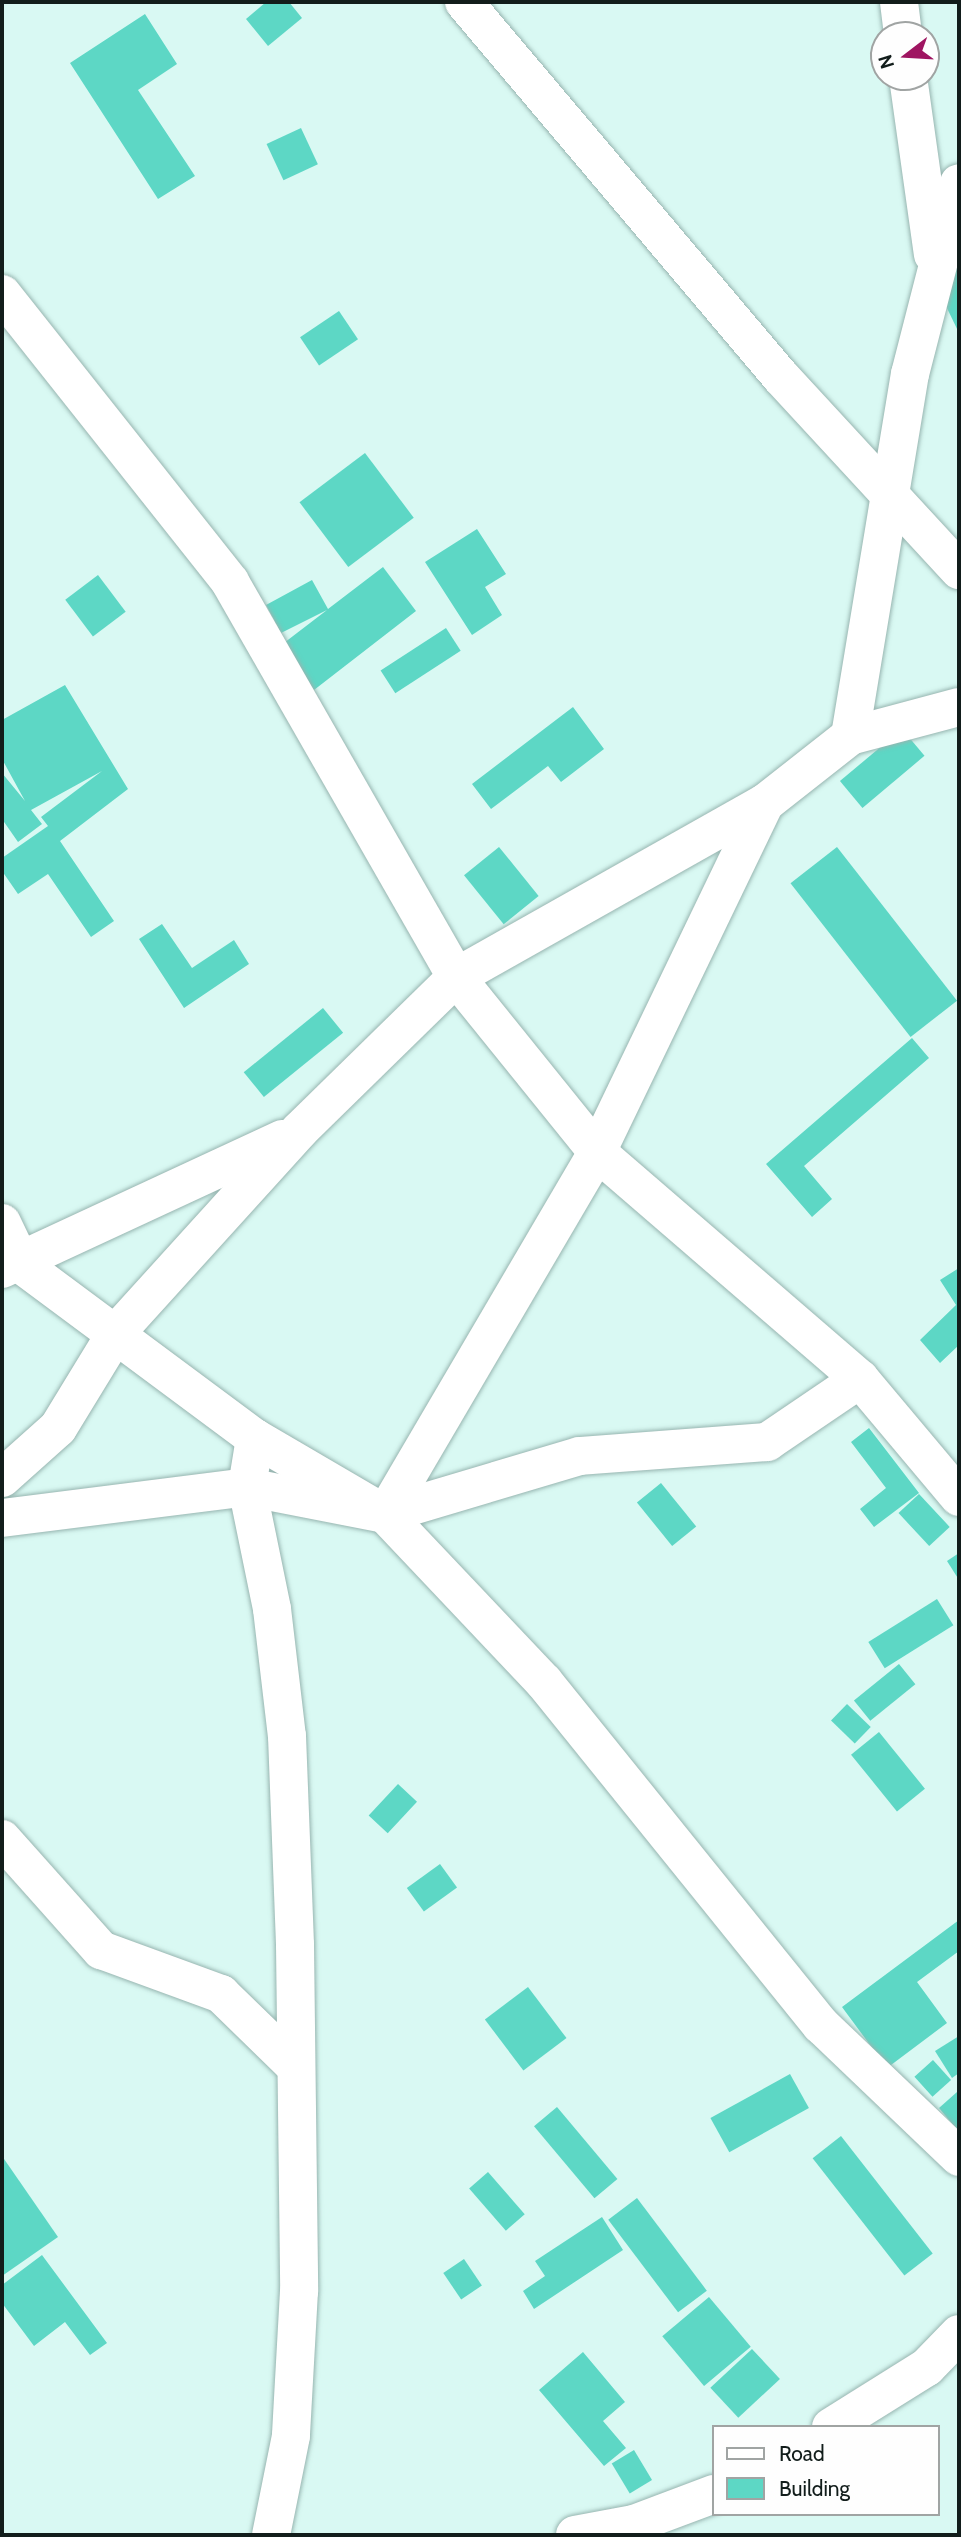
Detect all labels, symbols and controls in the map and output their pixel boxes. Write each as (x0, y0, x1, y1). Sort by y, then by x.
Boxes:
north arrow (870, 21, 940, 91)
text: N (873, 52, 899, 71)
legend (712, 2425, 940, 2516)
text: Road (779, 2441, 825, 2466)
text: Building (779, 2476, 850, 2501)

